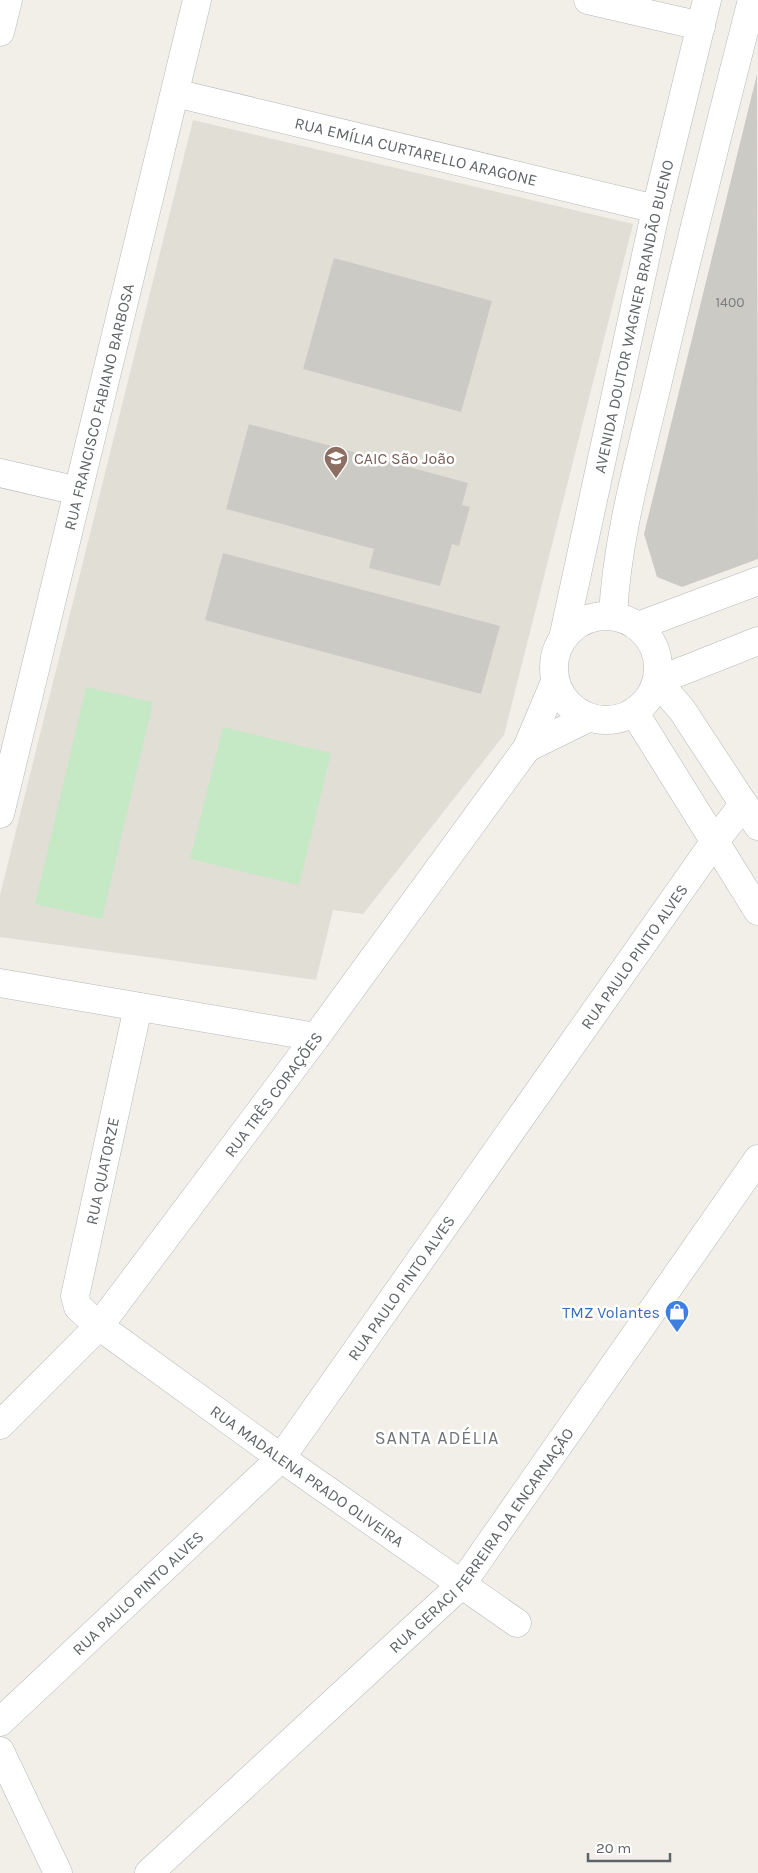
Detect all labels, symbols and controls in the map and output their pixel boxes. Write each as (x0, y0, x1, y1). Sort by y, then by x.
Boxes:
street label: RUA EMÍLIA CURTARELLO ARAGONE (293, 113, 539, 190)
street label: AVENIDA DOUTOR WAGNER BRANDÃO BUENO (590, 158, 678, 475)
street label: RUA FRANCISCO FABIANO BARBOSA (60, 282, 138, 532)
house number: 1400 (715, 294, 745, 311)
school or university icon: CAIC São João (323, 445, 349, 479)
place label: CAIC São João (354, 449, 455, 468)
street label: RUA PAULO PINTO ALVES (577, 880, 692, 1033)
street label: RUA TRÊS CORAÇÕES (220, 1028, 327, 1161)
street label: RUA QUATORZE (82, 1116, 123, 1227)
street label: RUA PAULO PINTO ALVES (344, 1212, 459, 1364)
shop icon: TMZ Volantes (664, 1299, 690, 1333)
place label: TMZ Volantes (562, 1303, 660, 1322)
street label: RUA MADALENA PRADO OLIVEIRA (207, 1401, 407, 1551)
street label: RUA GERACI FERREIRA DA ENCARNAÇÃO (385, 1424, 578, 1657)
district label: SANTA ADÉLIA (375, 1426, 499, 1449)
street label: RUA PAULO PINTO ALVES (69, 1527, 208, 1659)
scale bar (588, 1830, 670, 1862)
text: 20 m (596, 1839, 631, 1857)

